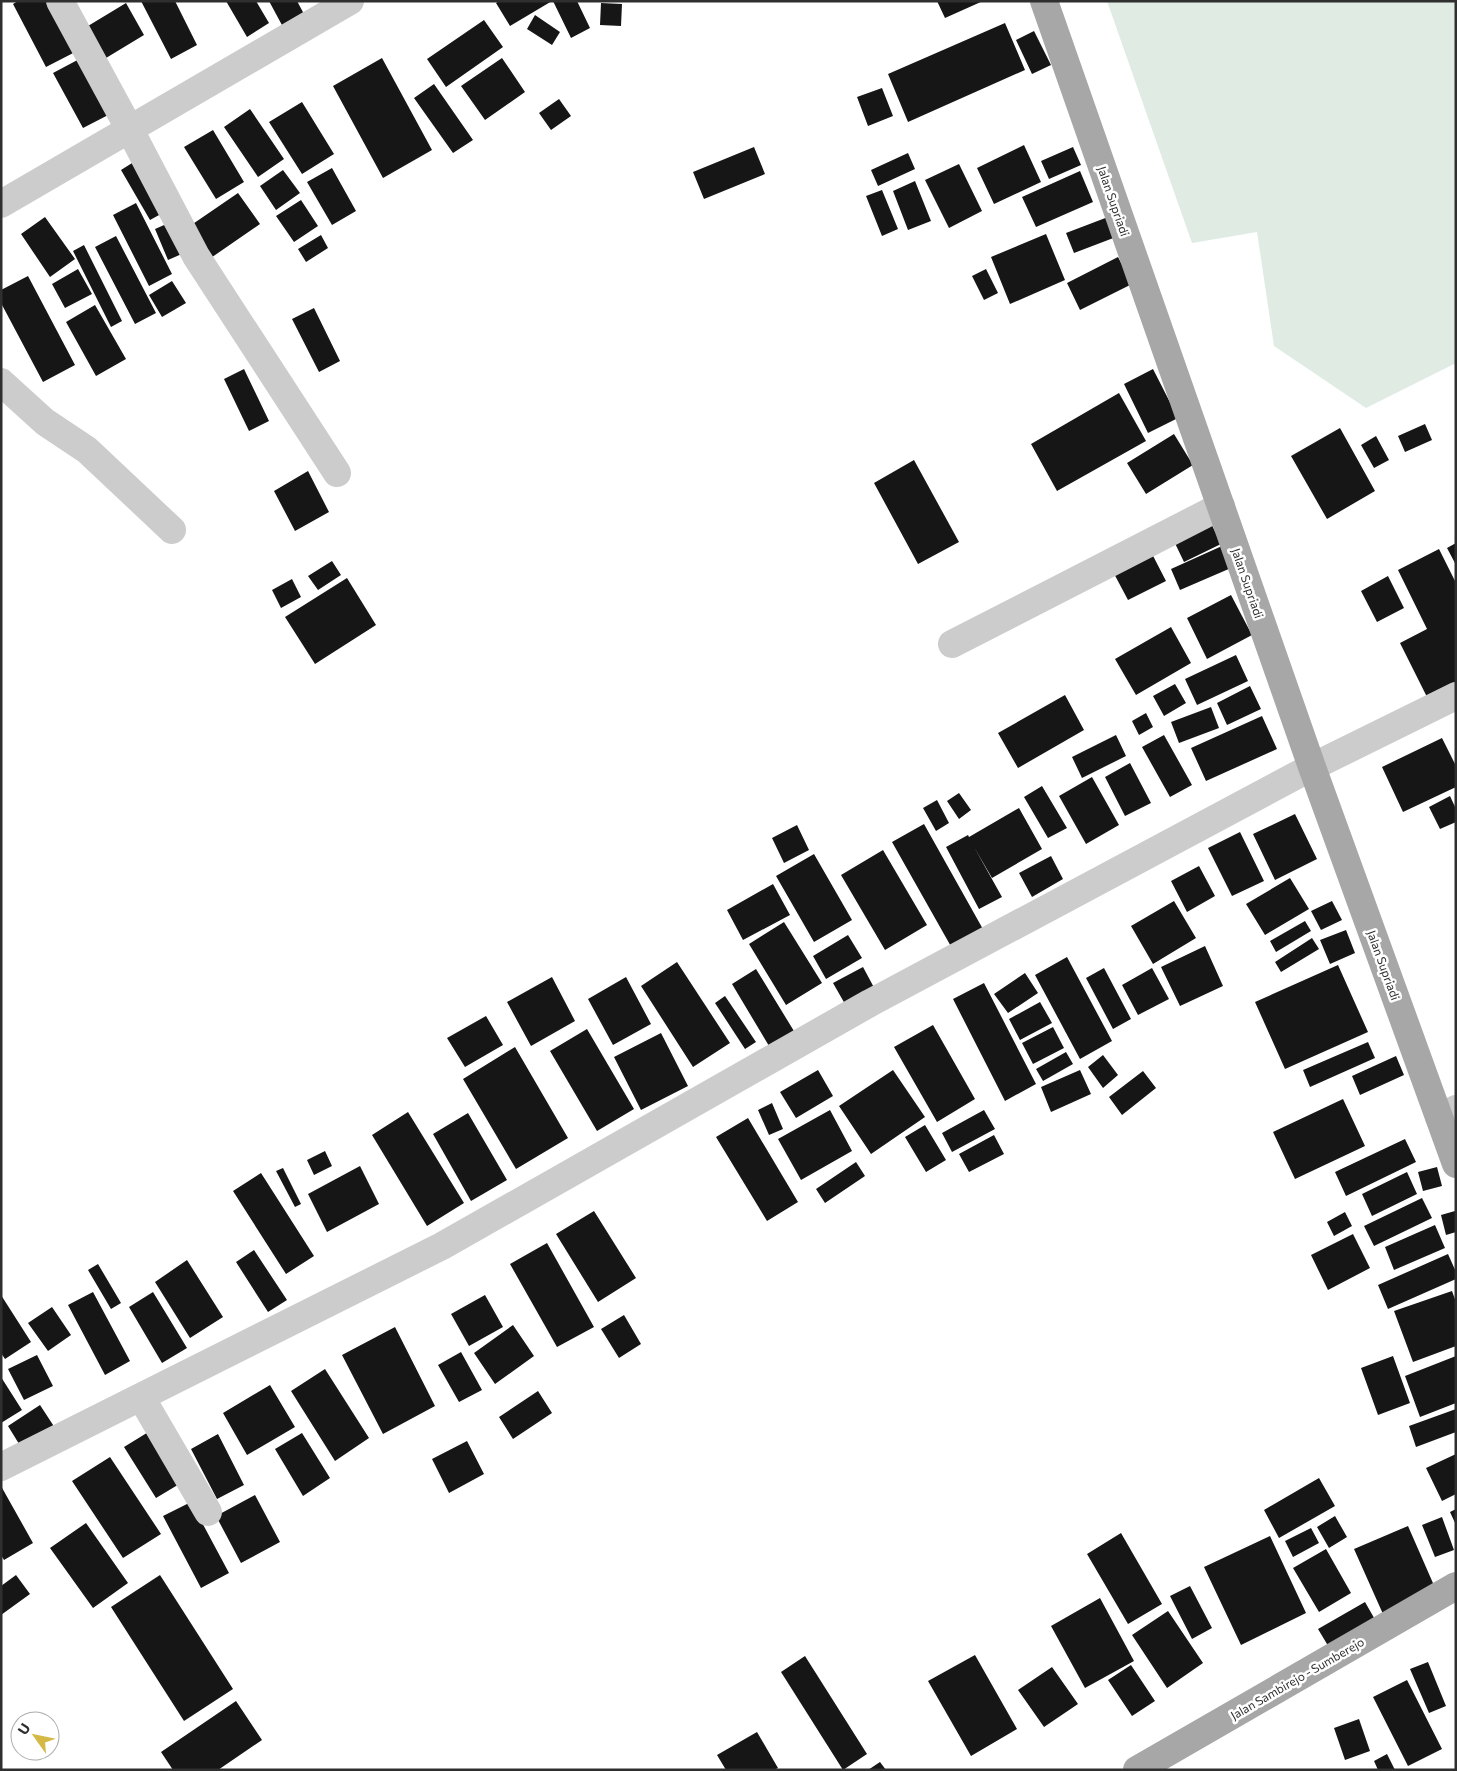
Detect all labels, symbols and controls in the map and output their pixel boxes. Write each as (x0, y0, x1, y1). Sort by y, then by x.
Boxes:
street label: Jalan Supriadi (1095, 164, 1133, 238)
street label: Jalan Supriadi (1229, 546, 1267, 620)
street label: Jalan Supriadi (1364, 928, 1403, 1002)
street label: Jalan Sambirejo - Sumberejo (1228, 1634, 1367, 1723)
north arrow (10, 1711, 60, 1761)
text: U (14, 1720, 34, 1738)

